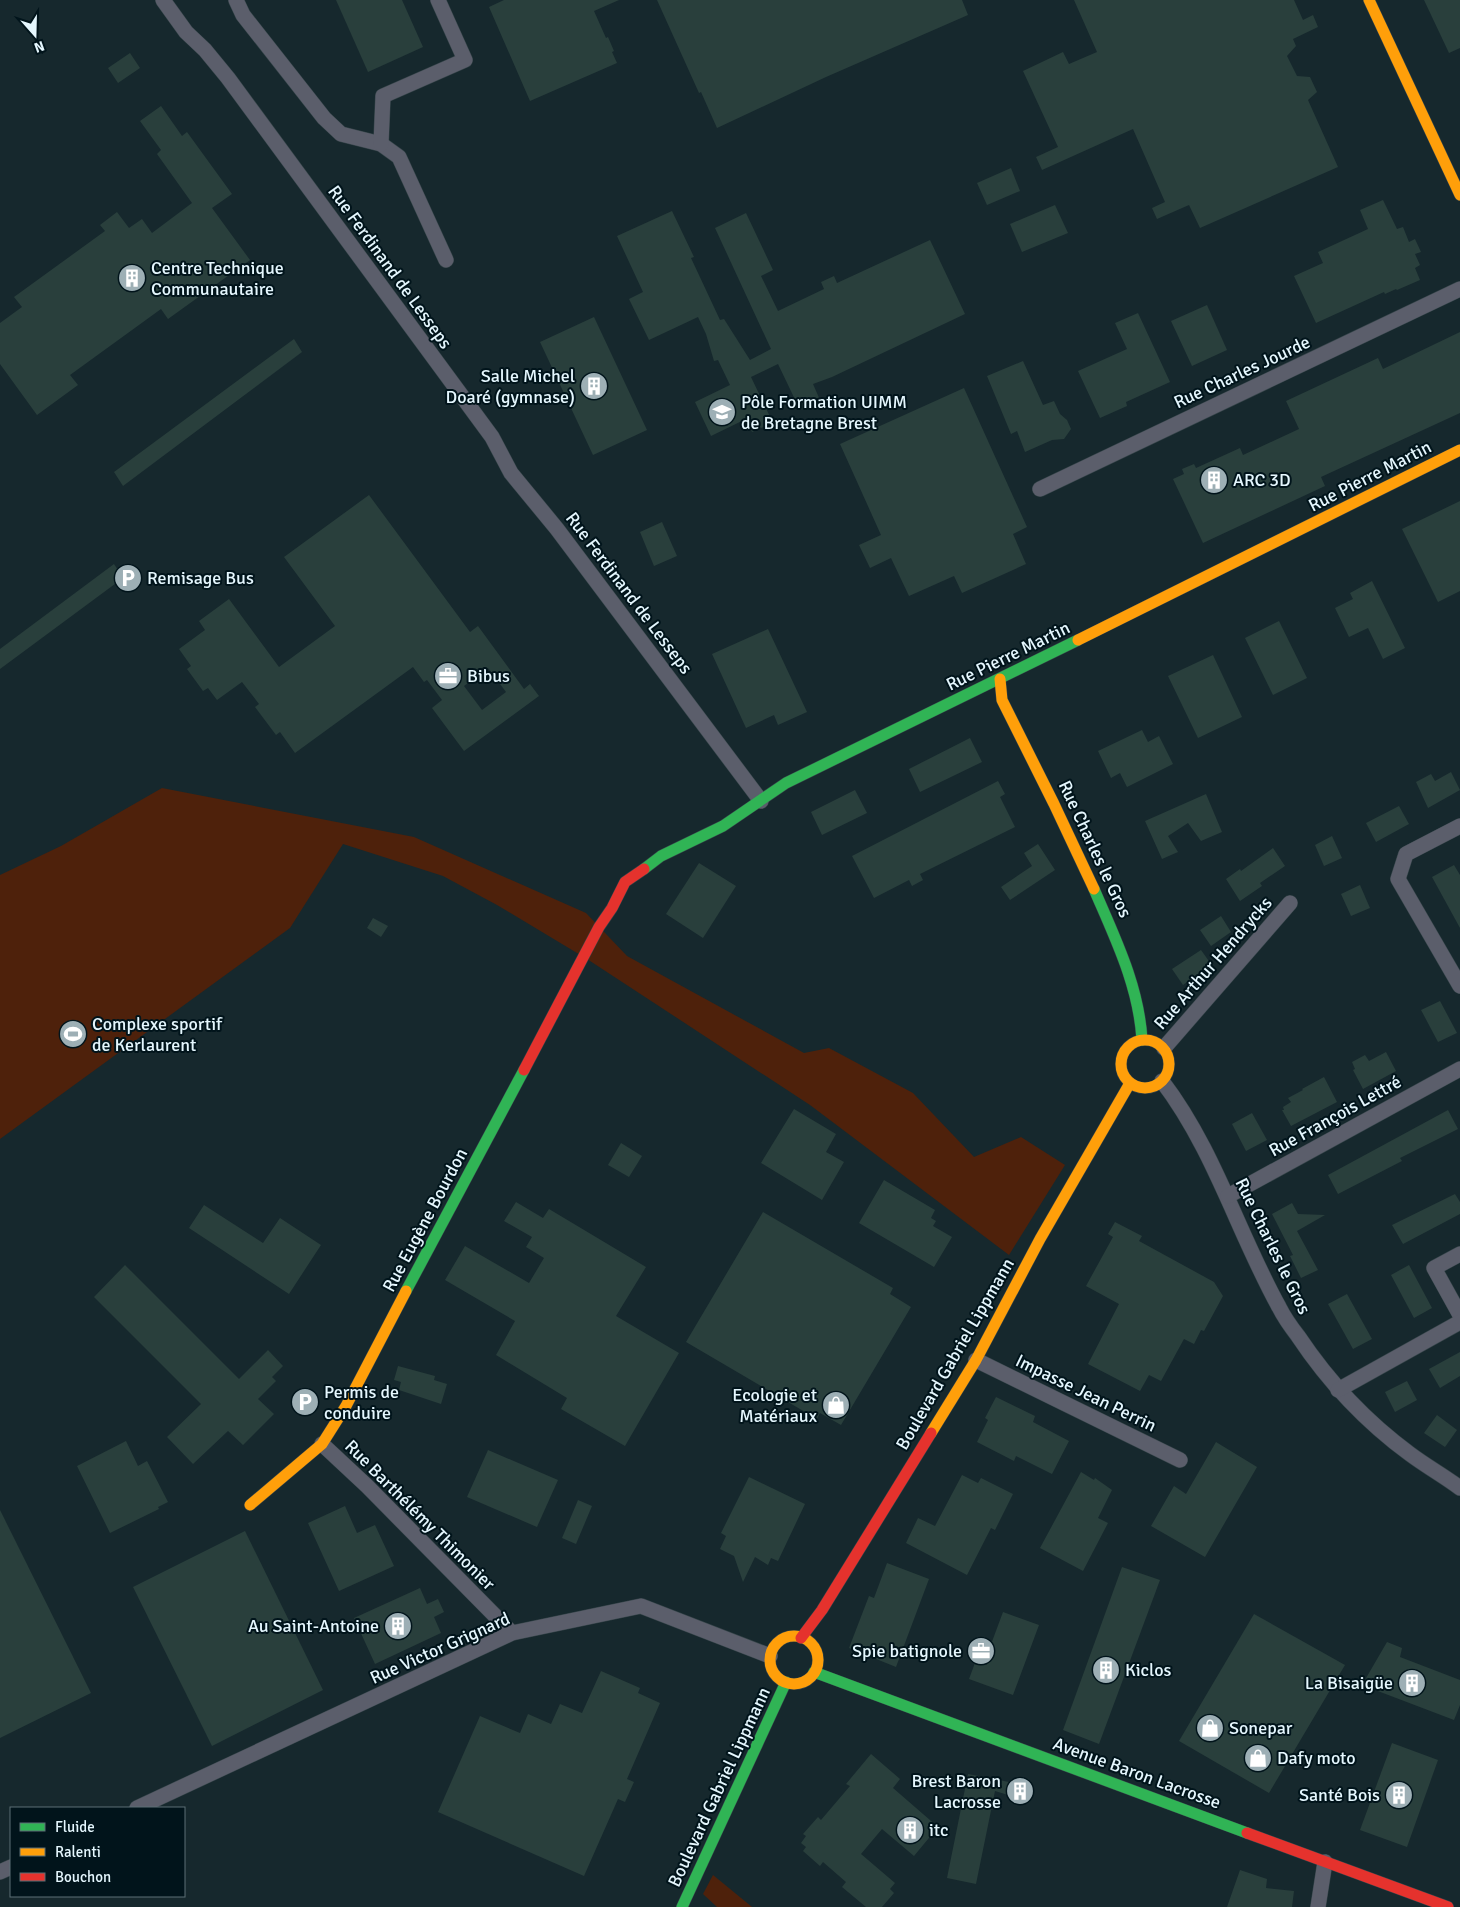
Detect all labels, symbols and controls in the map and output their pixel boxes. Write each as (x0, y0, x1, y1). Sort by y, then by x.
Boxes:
north arrow (10, 10, 60, 60)
text: N (32, 37, 47, 56)
street label: Rue Ferdinand de Lesseps (323, 181, 457, 353)
place label: Centre Technique Communautaire (151, 257, 284, 300)
building icon: Centre Technique Communautaire (117, 263, 147, 293)
street label: Rue Charles Jourde (1170, 331, 1314, 413)
place label: Salle Michel Doaré (gymnase) (446, 365, 575, 408)
building icon: Salle Michel Doaré (gymnase) (579, 371, 609, 401)
place label: Pôle Formation UIMM de Bretagne Brest (741, 391, 907, 434)
school or university icon: Pôle Formation UIMM de Bretagne Brest (707, 397, 737, 427)
street label: Rue Pierre Martin (1305, 436, 1435, 516)
building icon: ARC 3D (1199, 465, 1229, 495)
place label: ARC 3D (1233, 469, 1291, 491)
street label: Rue Ferdinand de Lesseps (561, 508, 697, 678)
parking icon: Remisage Bus (113, 563, 143, 593)
place label: Remisage Bus (147, 567, 254, 589)
street label: Rue Pierre Martin (943, 617, 1073, 695)
office icon: Bibus (433, 661, 463, 691)
place label: Bibus (467, 665, 510, 687)
street label: Rue Charles le Gros (1054, 777, 1136, 921)
street label: Rue Arthur Hendrycks (1149, 892, 1277, 1034)
place label: Complexe sportif de Kerlaurent (92, 1013, 223, 1056)
sports icon: Complexe sportif de Kerlaurent (58, 1019, 88, 1049)
street label: Rue François Lettré (1265, 1071, 1405, 1161)
street label: Rue Eugène Bourdon (378, 1144, 472, 1296)
street label: Rue Charles le Gros (1231, 1174, 1316, 1318)
street label: Boulevard Gabriel Lippmann (891, 1254, 1019, 1454)
street label: Impasse Jean Perrin (1012, 1349, 1160, 1437)
place label: Permis de conduire (324, 1381, 399, 1424)
place label: Ecologie et Matériaux (732, 1384, 818, 1427)
parking icon: Permis de conduire (290, 1387, 320, 1417)
shop icon: Ecologie et Matériaux (821, 1390, 851, 1420)
street label: Rue Barthélémy Thimonier (340, 1435, 500, 1595)
street label: Rue Victor Grignard (367, 1607, 513, 1689)
building icon: Au Saint-Antoine (383, 1611, 413, 1641)
place label: Au Saint-Antoine (248, 1615, 379, 1637)
office icon: Spie batignole (966, 1636, 996, 1666)
place label: Spie batignole (852, 1640, 962, 1662)
building icon: Kiclos (1091, 1655, 1121, 1685)
place label: Kiclos (1125, 1659, 1172, 1681)
building icon: La Bisaigüe (1397, 1668, 1427, 1698)
place label: La Bisaigüe (1305, 1672, 1393, 1694)
street label: Boulevard Gabriel Lippmann (663, 1684, 775, 1890)
shop icon: Sonepar (1195, 1713, 1225, 1743)
place label: Sonepar (1229, 1717, 1293, 1739)
street label: Avenue Baron Lacrosse (1050, 1732, 1224, 1814)
shop icon: Dafy moto (1243, 1743, 1273, 1773)
place label: Dafy moto (1277, 1747, 1356, 1769)
place label: Brest Baron Lacrosse (911, 1770, 1001, 1813)
building icon: Brest Baron Lacrosse (1005, 1776, 1035, 1806)
building icon: Santé Bois (1384, 1780, 1414, 1810)
place label: Santé Bois (1299, 1784, 1380, 1806)
legend (10, 1807, 185, 1897)
building icon: itc (895, 1815, 925, 1845)
text: Fluide (55, 1818, 95, 1836)
place label: itc (929, 1819, 948, 1841)
text: Ralenti (55, 1843, 101, 1861)
text: Bouchon (55, 1868, 111, 1886)

